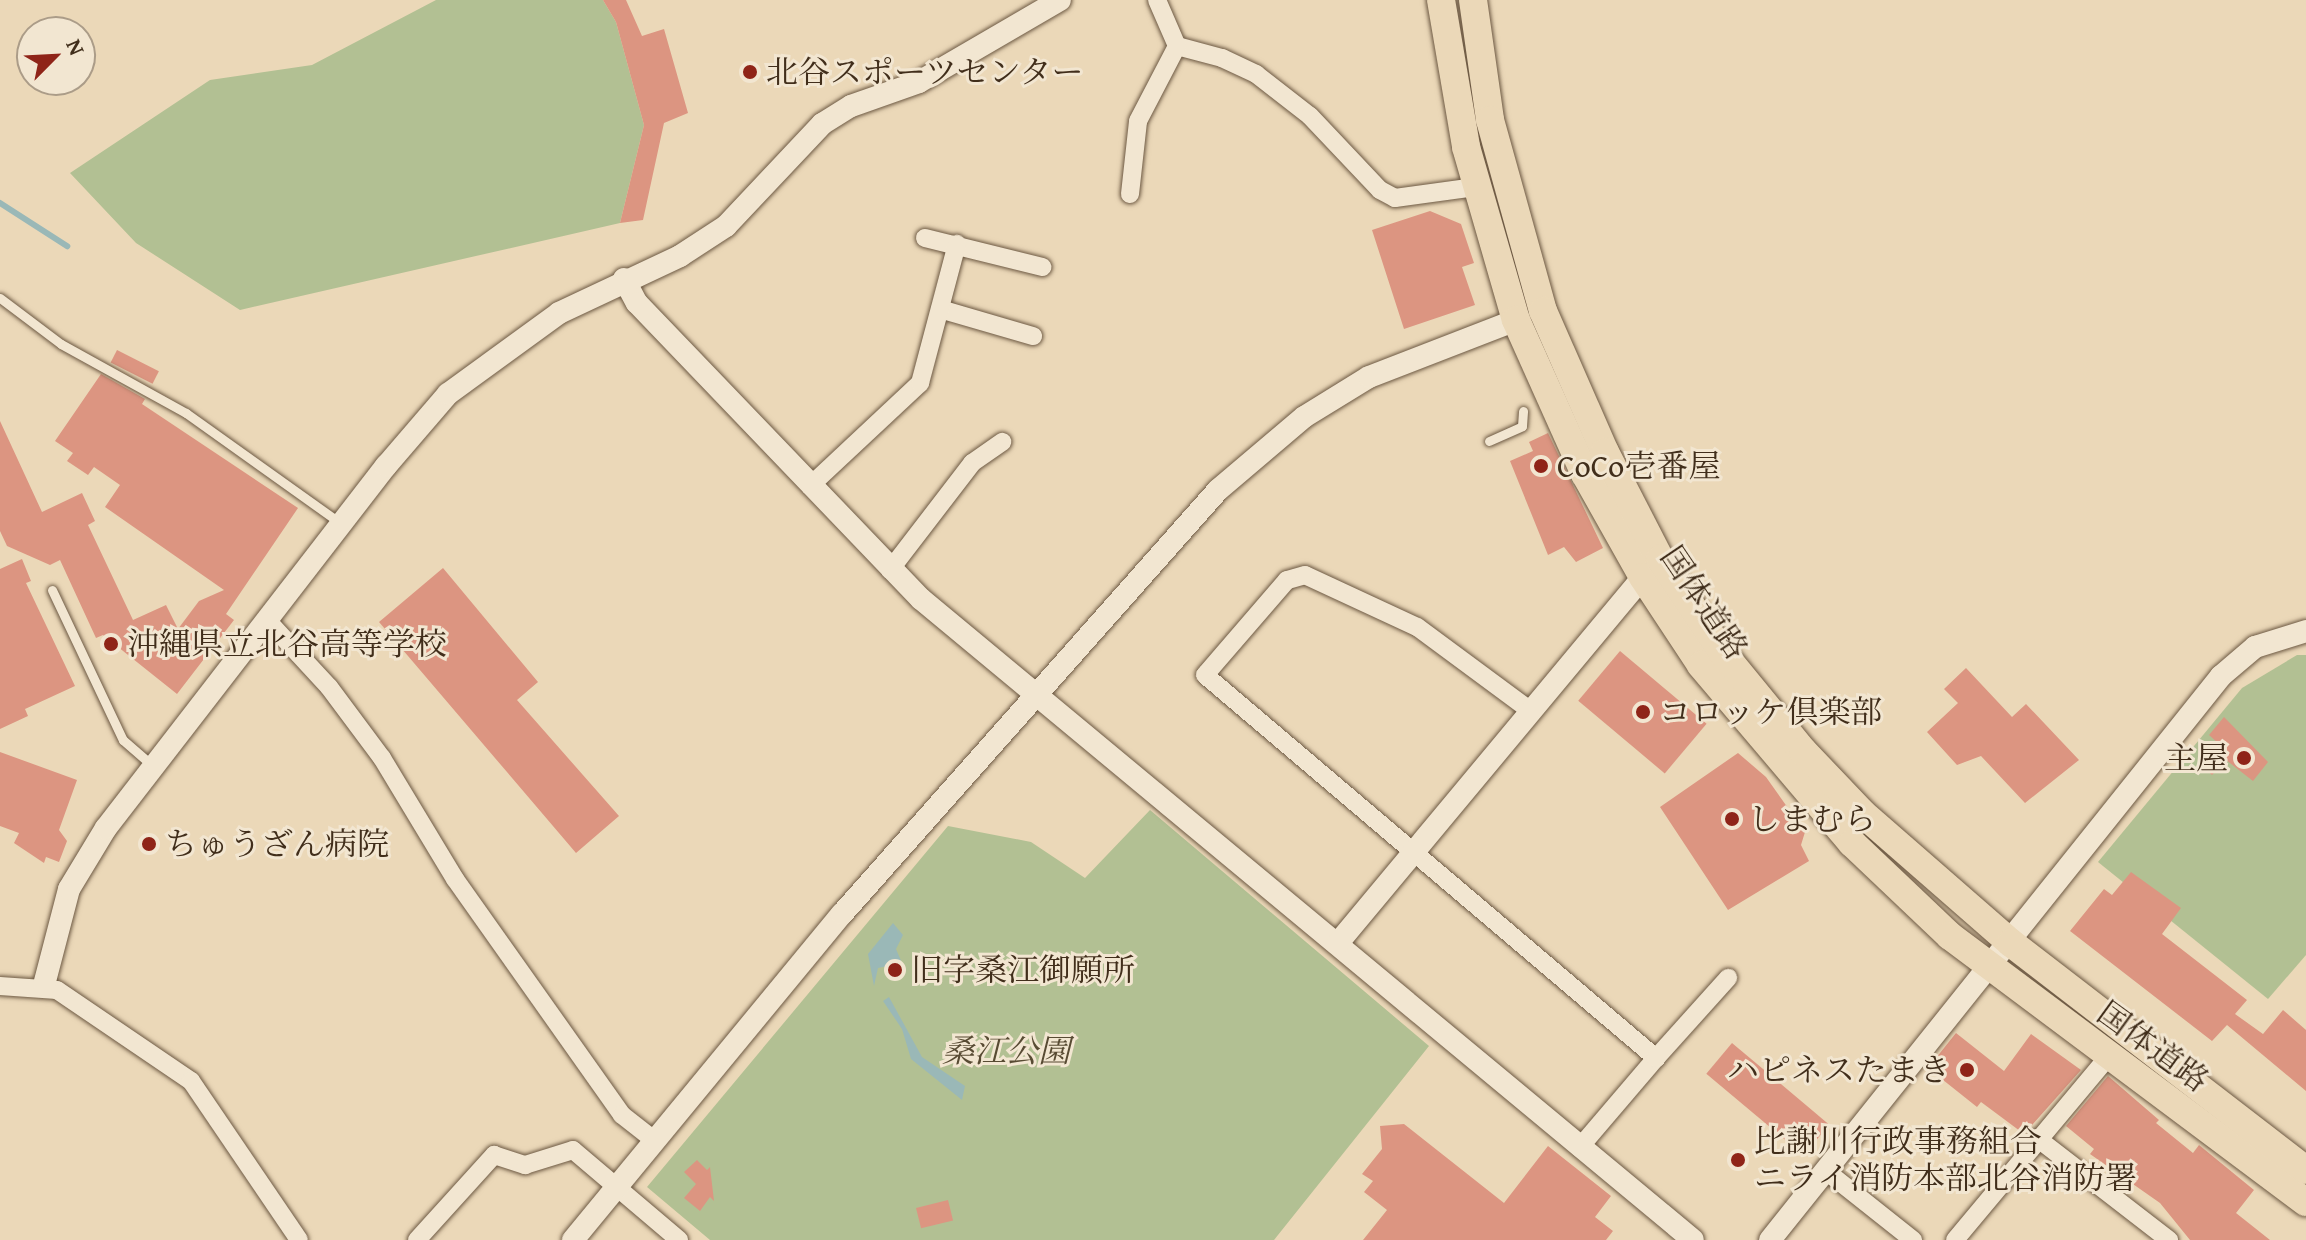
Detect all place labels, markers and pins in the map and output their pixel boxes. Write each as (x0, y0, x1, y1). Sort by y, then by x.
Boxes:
place label: 北谷スポーツセンター (766, 53, 1086, 91)
marker: 北谷スポーツセンター (741, 63, 759, 81)
place label: CoCo壱番屋 (1557, 447, 1720, 485)
marker: CoCo壱番屋 (1532, 457, 1550, 475)
place label: 沖縄県立北谷高等学校 (127, 625, 447, 663)
marker: 沖縄県立北谷高等学校 (102, 635, 120, 653)
place label: コロッケ倶楽部 (1659, 693, 1883, 731)
marker: コロッケ倶楽部 (1634, 703, 1652, 721)
place label: 主屋 (2164, 739, 2228, 777)
marker: 主屋 (2235, 749, 2253, 767)
place label: しまむら (1748, 800, 1876, 838)
marker: しまむら (1723, 810, 1741, 828)
place label: ちゅうざん病院 (165, 825, 389, 863)
marker: ちゅうざん病院 (140, 835, 158, 853)
place label: 旧字桑江御願所 (911, 951, 1135, 989)
marker: 旧字桑江御願所 (886, 961, 904, 979)
place label: ハピネスたまき (1727, 1051, 1951, 1089)
marker: ハピネスたまき (1958, 1061, 1976, 1079)
place label: 比謝川行政事務組合 ニライ消防本部北谷消防署 (1754, 1123, 2138, 1198)
marker: 比謝川行政事務組合 ニライ消防本部北谷消防署 (1729, 1151, 1747, 1169)

